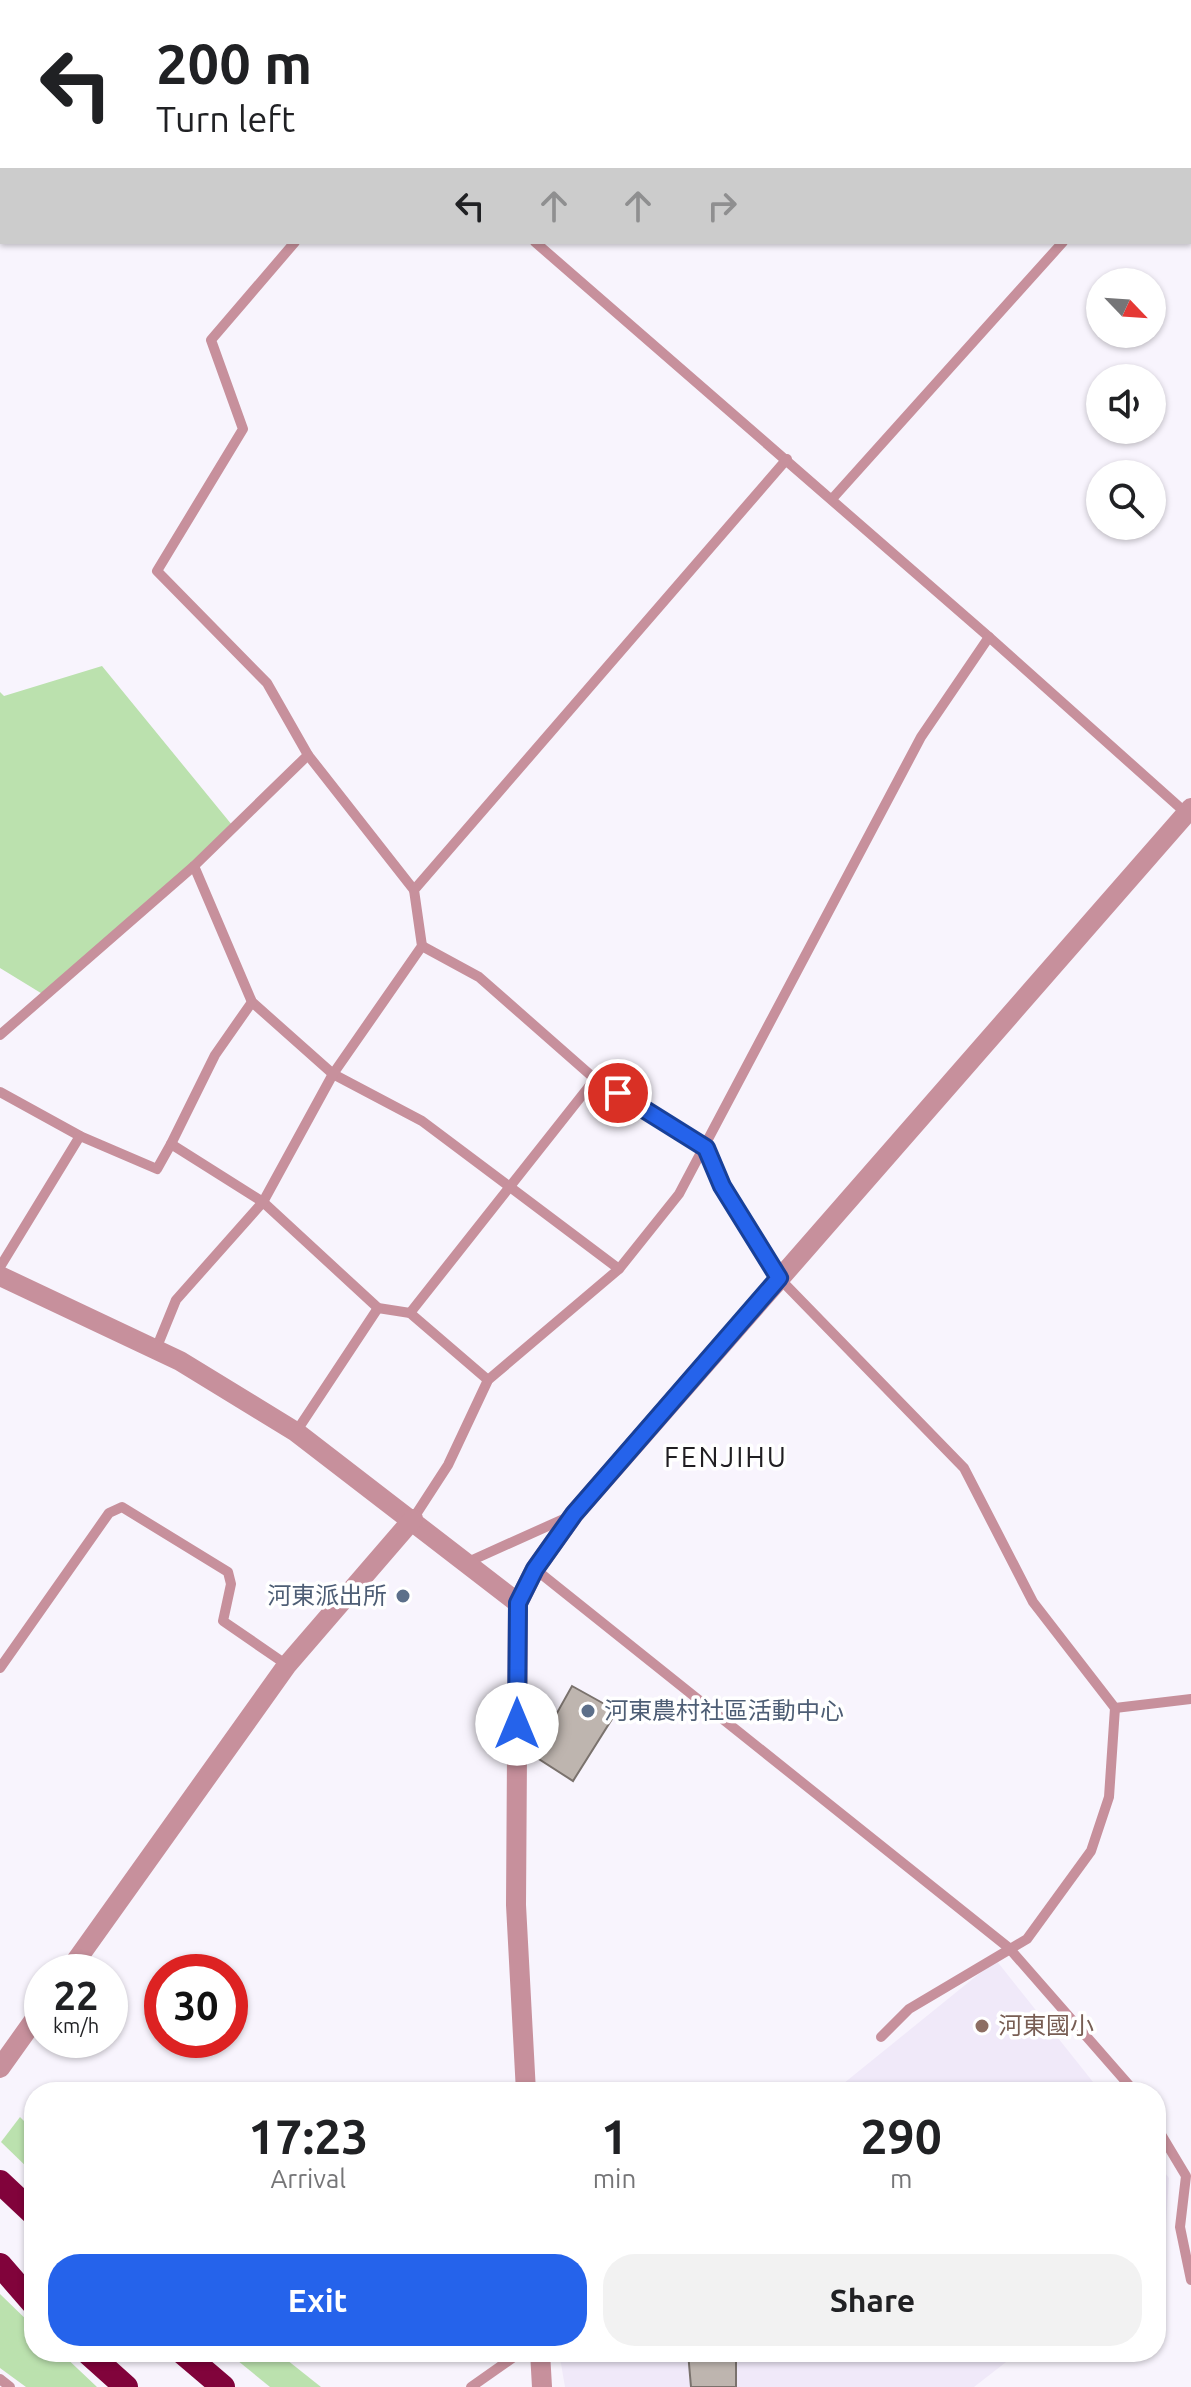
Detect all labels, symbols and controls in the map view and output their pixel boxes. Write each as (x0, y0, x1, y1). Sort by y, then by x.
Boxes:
icon: left (24, 32, 128, 136)
text: 200 m (156, 32, 312, 95)
text: Turn left (156, 98, 295, 139)
icon: left (448, 184, 492, 228)
icon: ahead (532, 184, 576, 228)
icon: ahead (616, 184, 660, 228)
icon: right (700, 184, 744, 228)
north arrow (1086, 268, 1166, 348)
map controls (1086, 268, 1166, 540)
button: sound (1086, 364, 1166, 444)
button: search (1086, 460, 1166, 540)
pin (584, 1059, 652, 1127)
icon: arrive (596, 1071, 640, 1115)
district label: FENJIHU (664, 1441, 788, 1472)
place label: 河東派出所 (267, 1582, 387, 1609)
marker: 河東派出所 (394, 1587, 412, 1605)
position arrow (475, 1682, 559, 1766)
place label: 河東農村社區活動中心 (604, 1697, 844, 1724)
marker: 河東農村社區活動中心 (579, 1702, 597, 1720)
speed limit sign: 30 (144, 1954, 248, 2058)
text: 22 (53, 1973, 99, 2018)
place label: 河東國小 (998, 2012, 1094, 2039)
text: km/h (53, 2014, 99, 2037)
marker: 河東國小 (973, 2017, 991, 2035)
text: 17:23 (248, 2109, 368, 2163)
text: 1 (601, 2109, 628, 2163)
text: 290 (861, 2109, 942, 2163)
text: Arrival (270, 2164, 346, 2193)
text: min (593, 2164, 636, 2193)
text: m (890, 2164, 912, 2193)
button: Exit (48, 2254, 587, 2346)
button: Share (603, 2254, 1142, 2346)

